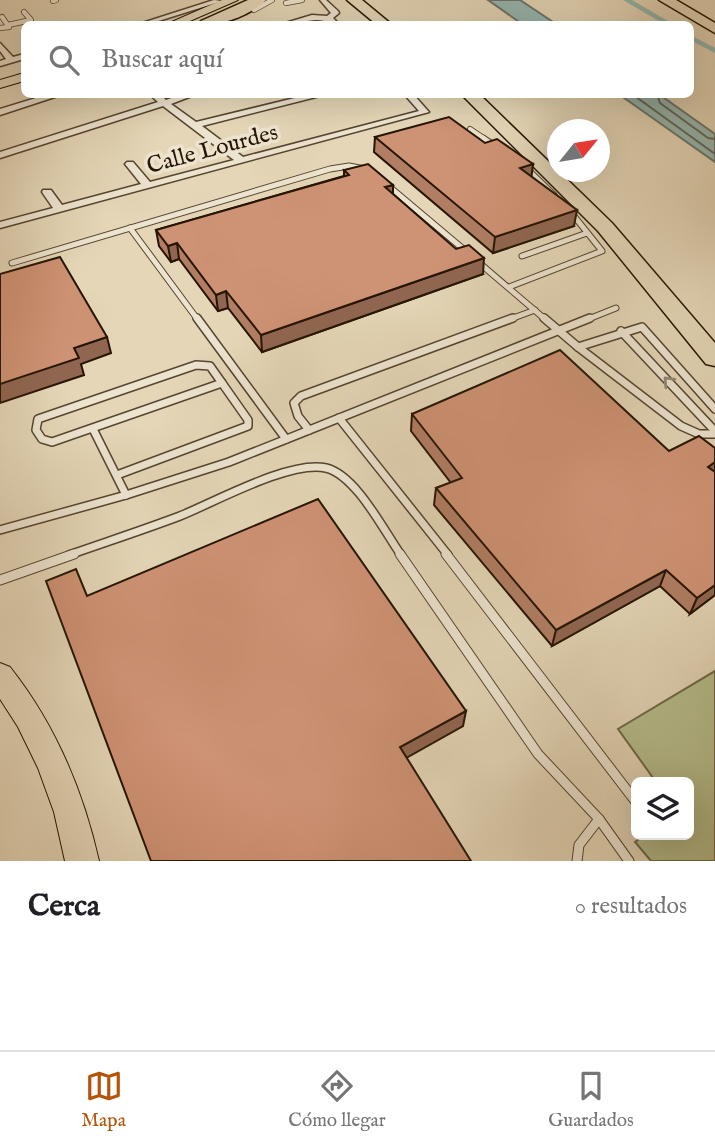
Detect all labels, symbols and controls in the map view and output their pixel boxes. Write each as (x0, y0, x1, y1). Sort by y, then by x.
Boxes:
search box (21, 21, 694, 98)
icon: search (45, 41, 83, 79)
text: Buscar aquí (101, 43, 223, 76)
street label: Calle Lourdes (144, 118, 281, 181)
north arrow (547, 119, 610, 182)
one-way arrow (664, 376, 677, 389)
map controls (631, 777, 694, 840)
button: layers (631, 777, 694, 840)
text: Cerca (28, 888, 100, 926)
text: 0 resultados (575, 892, 687, 921)
tab: Mapa (81, 1067, 126, 1133)
tab: Cómo llegar (288, 1067, 386, 1133)
tab: Guardados (548, 1067, 634, 1133)

